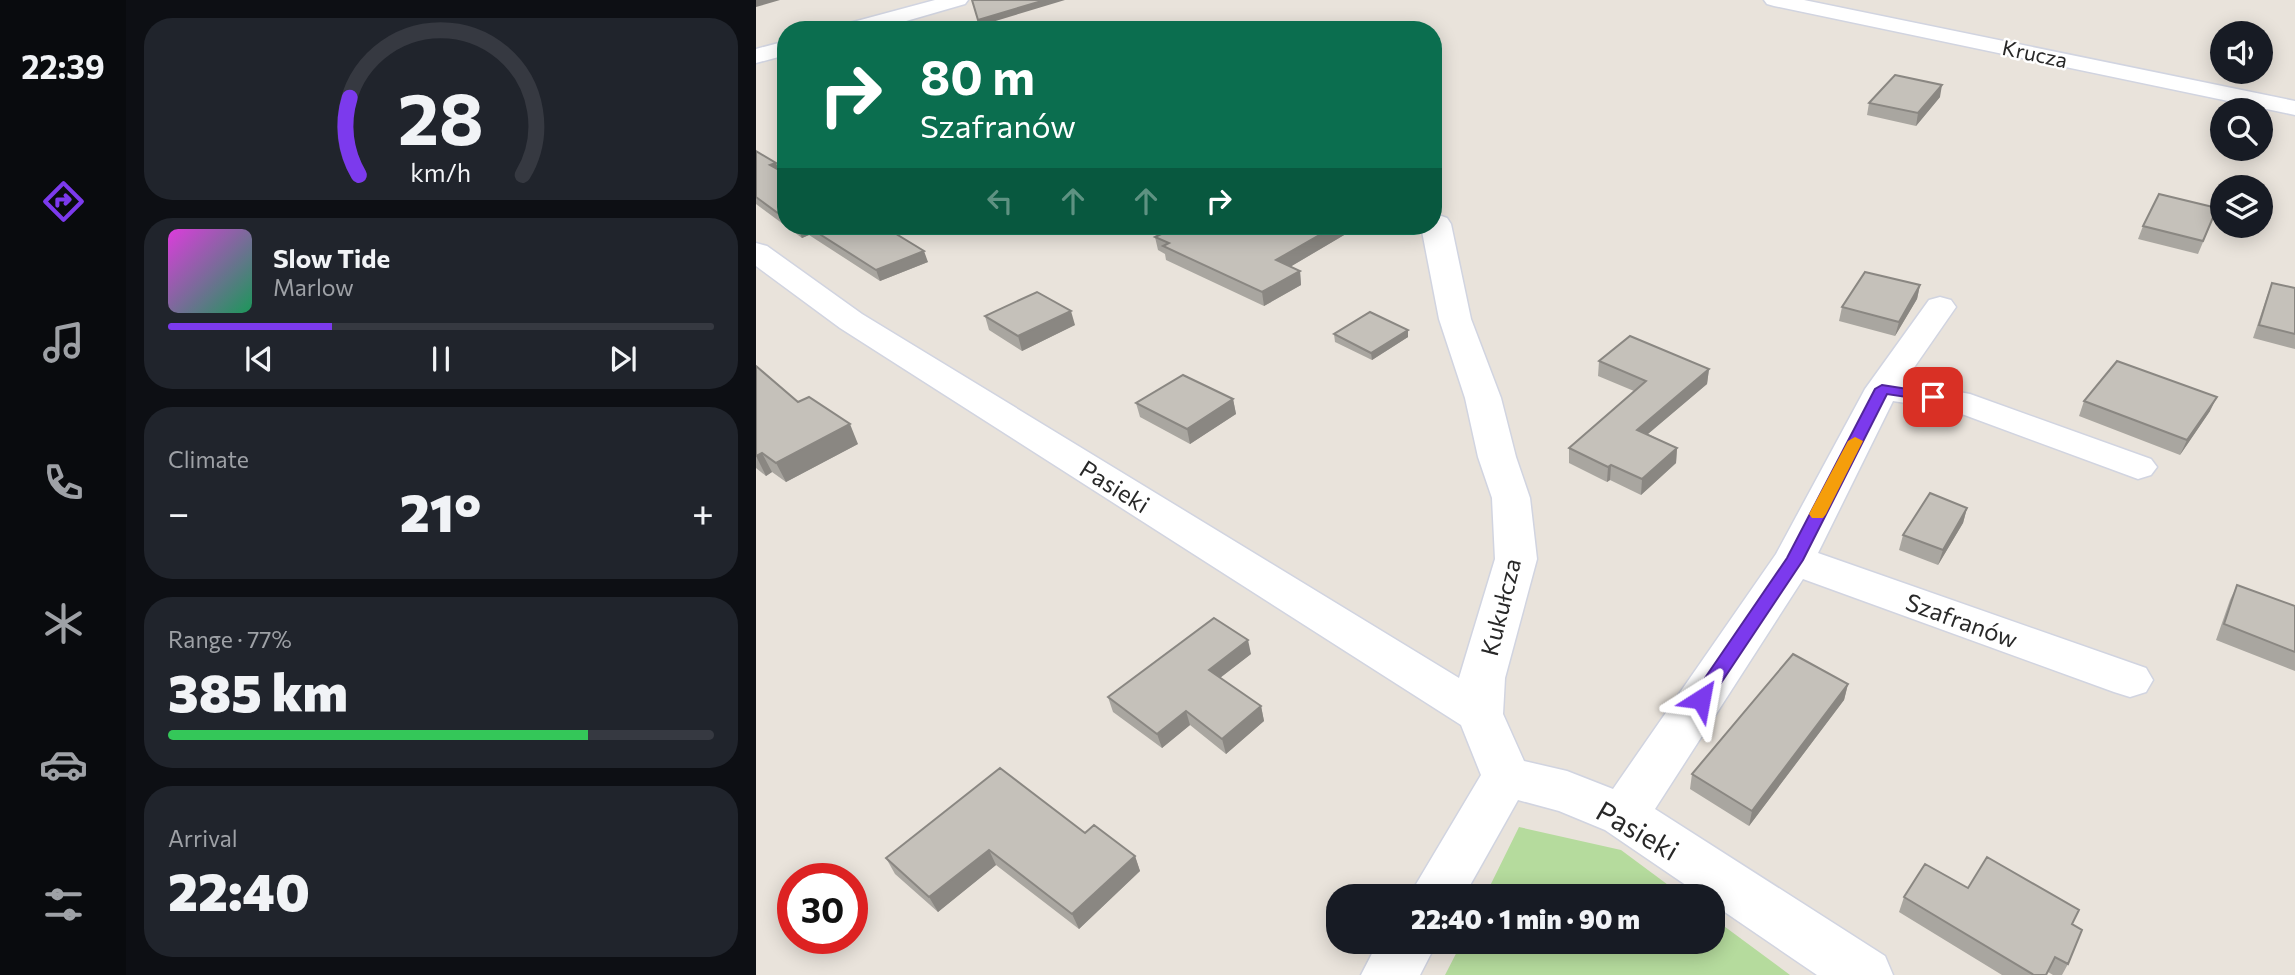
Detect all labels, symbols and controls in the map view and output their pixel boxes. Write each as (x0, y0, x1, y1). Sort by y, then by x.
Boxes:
map controls (2210, 21, 2273, 238)
button: sound (2210, 21, 2273, 84)
street label: Krucza (2000, 34, 2070, 72)
text: 80 m (920, 45, 1035, 105)
text: 22:39 (21, 46, 105, 86)
icon: right (805, 49, 896, 140)
text: 28 (398, 71, 484, 160)
button: search (2210, 98, 2273, 161)
text: Szafranów (920, 105, 1076, 145)
text: km/h (411, 157, 471, 187)
button: layers (2210, 175, 2273, 238)
icon: directions (39, 177, 88, 226)
icon: left (981, 182, 1019, 220)
icon: ahead (1054, 182, 1092, 220)
icon: ahead (1127, 182, 1165, 220)
icon: right (1200, 182, 1238, 220)
text: Slow Tide (273, 242, 390, 273)
text: Marlow (273, 273, 354, 301)
icon: music (39, 318, 88, 367)
icon: previous (240, 340, 278, 378)
icon: pause (422, 340, 460, 378)
icon: next (604, 340, 642, 378)
pin (1903, 367, 1963, 427)
icon: arrive (1914, 378, 1952, 416)
text: Climate (168, 445, 249, 473)
street label: Pasieki (1075, 453, 1155, 519)
icon: phone (39, 458, 88, 507)
text: 21° (400, 479, 481, 543)
text: − (168, 488, 190, 535)
text: + (692, 488, 714, 535)
street label: Kukułcza (1474, 555, 1526, 659)
street label: Szafranów (1902, 586, 2022, 654)
icon: climate (39, 599, 88, 648)
text: Range · 77% (168, 625, 292, 653)
text: 385 km (168, 659, 348, 723)
position arrow (1664, 662, 1738, 736)
icon: car (39, 740, 88, 789)
street label: Pasieki (1591, 793, 1685, 867)
text: Arrival (168, 824, 238, 852)
text: 22:40 (168, 858, 310, 922)
speed limit sign: 30 (777, 863, 868, 954)
icon: filters (39, 880, 88, 929)
text: 22:40 · 1 min · 90 m (1411, 903, 1640, 934)

